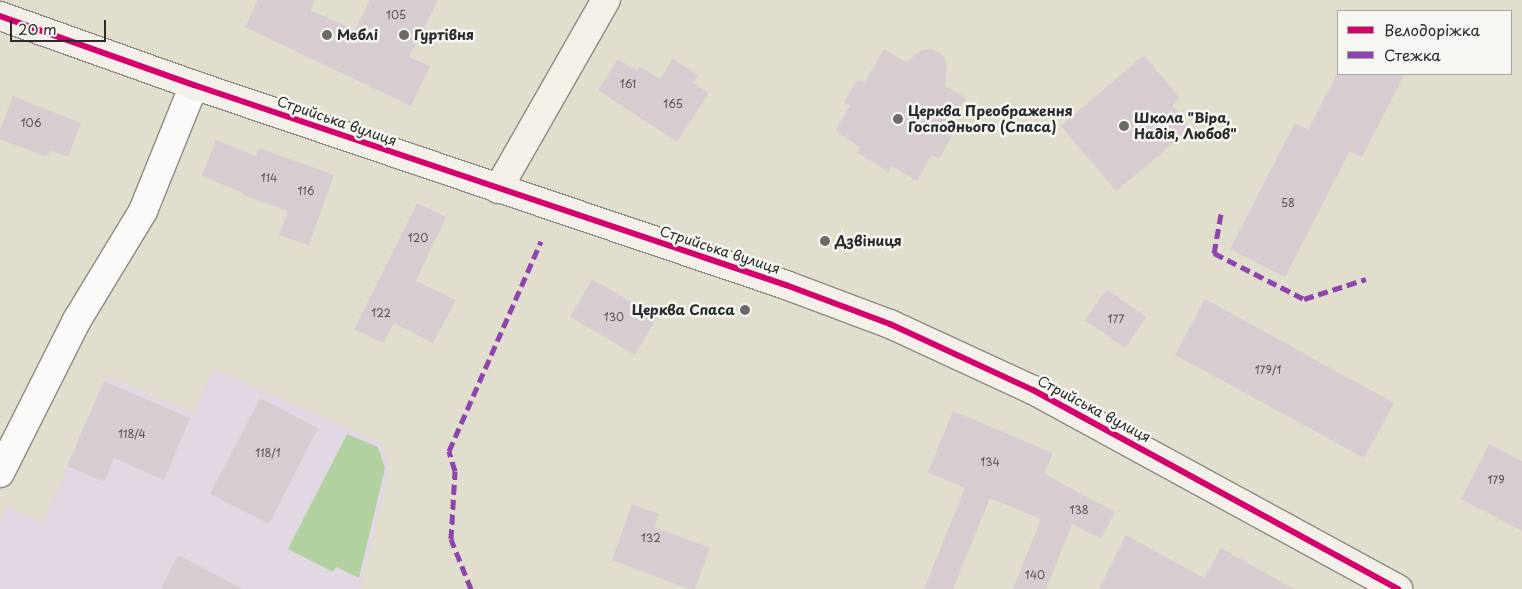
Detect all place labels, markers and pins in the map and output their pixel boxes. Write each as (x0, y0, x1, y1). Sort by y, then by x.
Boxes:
place label: Меблі (337, 27, 378, 43)
place label: Гуртівня (414, 27, 474, 43)
marker: Меблі (321, 29, 333, 41)
marker: Гуртівня (398, 29, 410, 41)
place label: Церква Преображення Господнього (Спаса) (908, 103, 1074, 136)
place label: Школа "Віра, Надія, Любов" (1134, 110, 1237, 142)
marker: Церква Преображення Господнього (Спаса) (892, 113, 904, 125)
marker: Школа "Віра, Надія, Любов" (1118, 120, 1130, 132)
place label: Дзвіниця (835, 233, 902, 249)
marker: Дзвіниця (819, 235, 831, 247)
place label: Церква Спаса (631, 302, 735, 318)
marker: Церква Спаса (739, 304, 751, 316)

